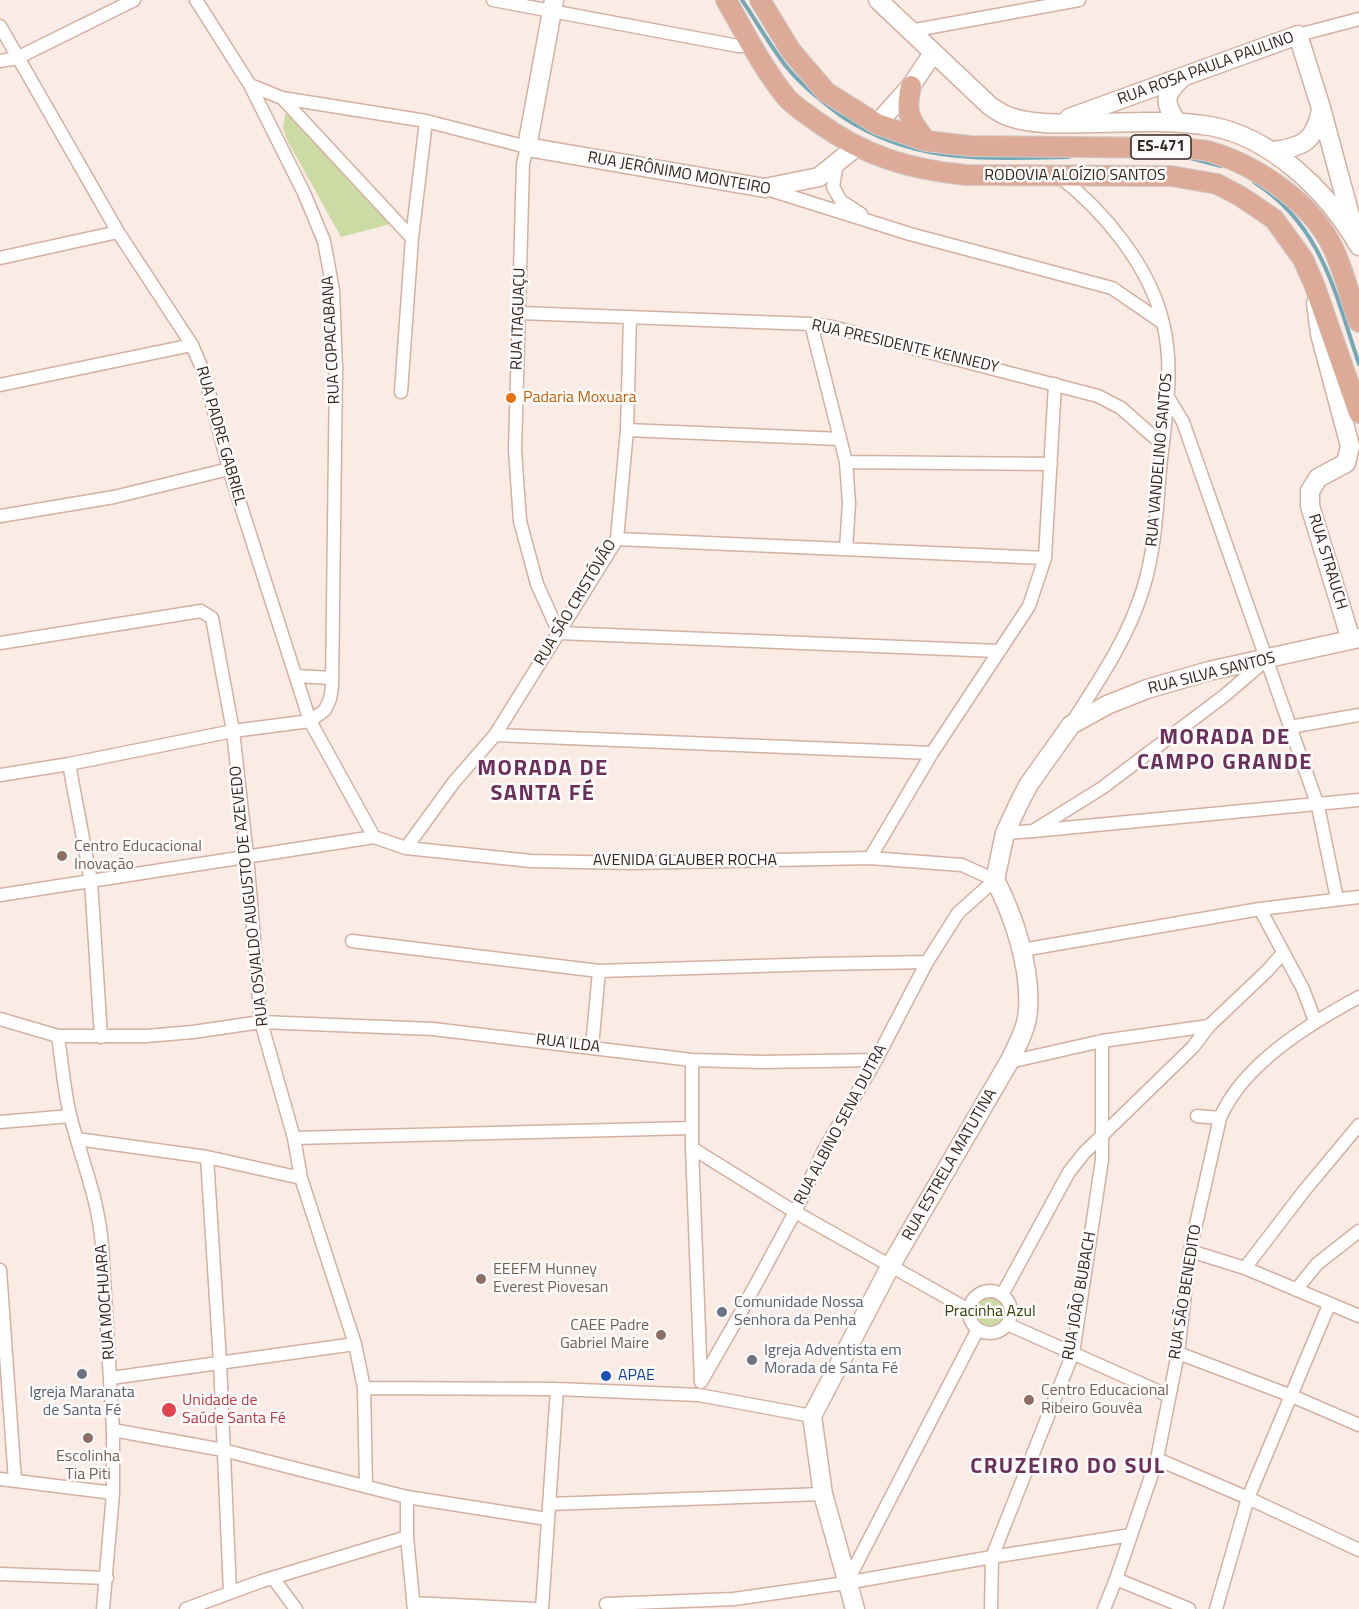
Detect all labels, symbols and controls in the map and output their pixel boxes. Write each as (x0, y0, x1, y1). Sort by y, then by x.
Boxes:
street label: RUA ROSA PAULA PAULINO (1115, 28, 1297, 110)
road number: ES-471 (1131, 135, 1191, 159)
street label: RUA JERÔNIMO MONTEIRO (586, 148, 772, 200)
street label: RODOVIA ALOÍZIO SANTOS (984, 166, 1166, 186)
street label: RUA ITAGUAÇU (508, 267, 530, 371)
street label: RUA COPACABANA (319, 275, 345, 405)
street label: RUA PRESIDENTE KENNEDY (810, 316, 1000, 378)
street label: RUA PADRE GABRIEL (191, 364, 249, 508)
street label: RUA VANDELINO SANTOS (1143, 372, 1177, 548)
place label: Padaria Moxuara (523, 388, 636, 408)
marker: Padaria Moxuara (504, 391, 518, 405)
street label: RUA STRAUCH (1303, 512, 1351, 612)
street label: RUA SÃO CRISTÓVÃO (531, 537, 621, 669)
street label: RUA SILVA SANTOS (1146, 649, 1278, 699)
district label: MORADA DE CAMPO GRANDE (1137, 726, 1313, 778)
district label: MORADA DE SANTA FÉ (477, 757, 609, 808)
street label: RUA OSVALDO AUGUSTO DE AZEVEDO (227, 765, 273, 1027)
place label: Centro Educacional Inovação (74, 837, 202, 875)
marker: Centro Educacional Inovação (55, 849, 69, 863)
street label: AVENIDA GLAUBER ROCHA (593, 851, 777, 871)
street label: RUA ILDA (535, 1031, 601, 1057)
street label: RUA ALBINO SENA DUTRA (791, 1042, 891, 1208)
street label: RUA ESTRELA MATUTINA (899, 1086, 1001, 1244)
street label: RUA SÃO BENEDITO (1166, 1223, 1206, 1361)
street label: RUA JOÃO BUBACH (1059, 1230, 1101, 1362)
street label: RUA MOCHUARA (92, 1244, 120, 1360)
place label: EEEFM Hunney Everest Piovesan (493, 1260, 608, 1298)
marker: EEEFM Hunney Everest Piovesan (474, 1272, 488, 1286)
place label: Comunidade Nossa Senhora da Penha (734, 1293, 864, 1331)
park label: Pracinha Azul (944, 1302, 1036, 1322)
marker: Comunidade Nossa Senhora da Penha (715, 1305, 729, 1319)
place label: CAEE Padre Gabriel Maire (560, 1316, 649, 1354)
marker: CAEE Padre Gabriel Maire (654, 1328, 668, 1342)
place label: Igreja Adventista em Morada de Santa Fé (764, 1341, 902, 1379)
marker: Igreja Adventista em Morada de Santa Fé (745, 1353, 759, 1367)
place label: APAE (618, 1366, 655, 1386)
marker: Igreja Maranata de Santa Fé (75, 1367, 89, 1381)
marker: APAE (599, 1369, 613, 1383)
place label: Centro Educacional Ribeiro Gouvêa (1041, 1381, 1169, 1419)
place label: Igreja Maranata de Santa Fé (29, 1383, 135, 1421)
place label: Unidade de Saúde Santa Fé (182, 1391, 286, 1429)
marker: Centro Educacional Ribeiro Gouvêa (1022, 1393, 1036, 1407)
marker: Unidade de Saúde Santa Fé (160, 1401, 178, 1419)
marker: Escolinha Tia Piti (81, 1431, 95, 1445)
place label: Escolinha Tia Piti (56, 1447, 120, 1485)
district label: CRUZEIRO DO SUL (970, 1455, 1166, 1481)

